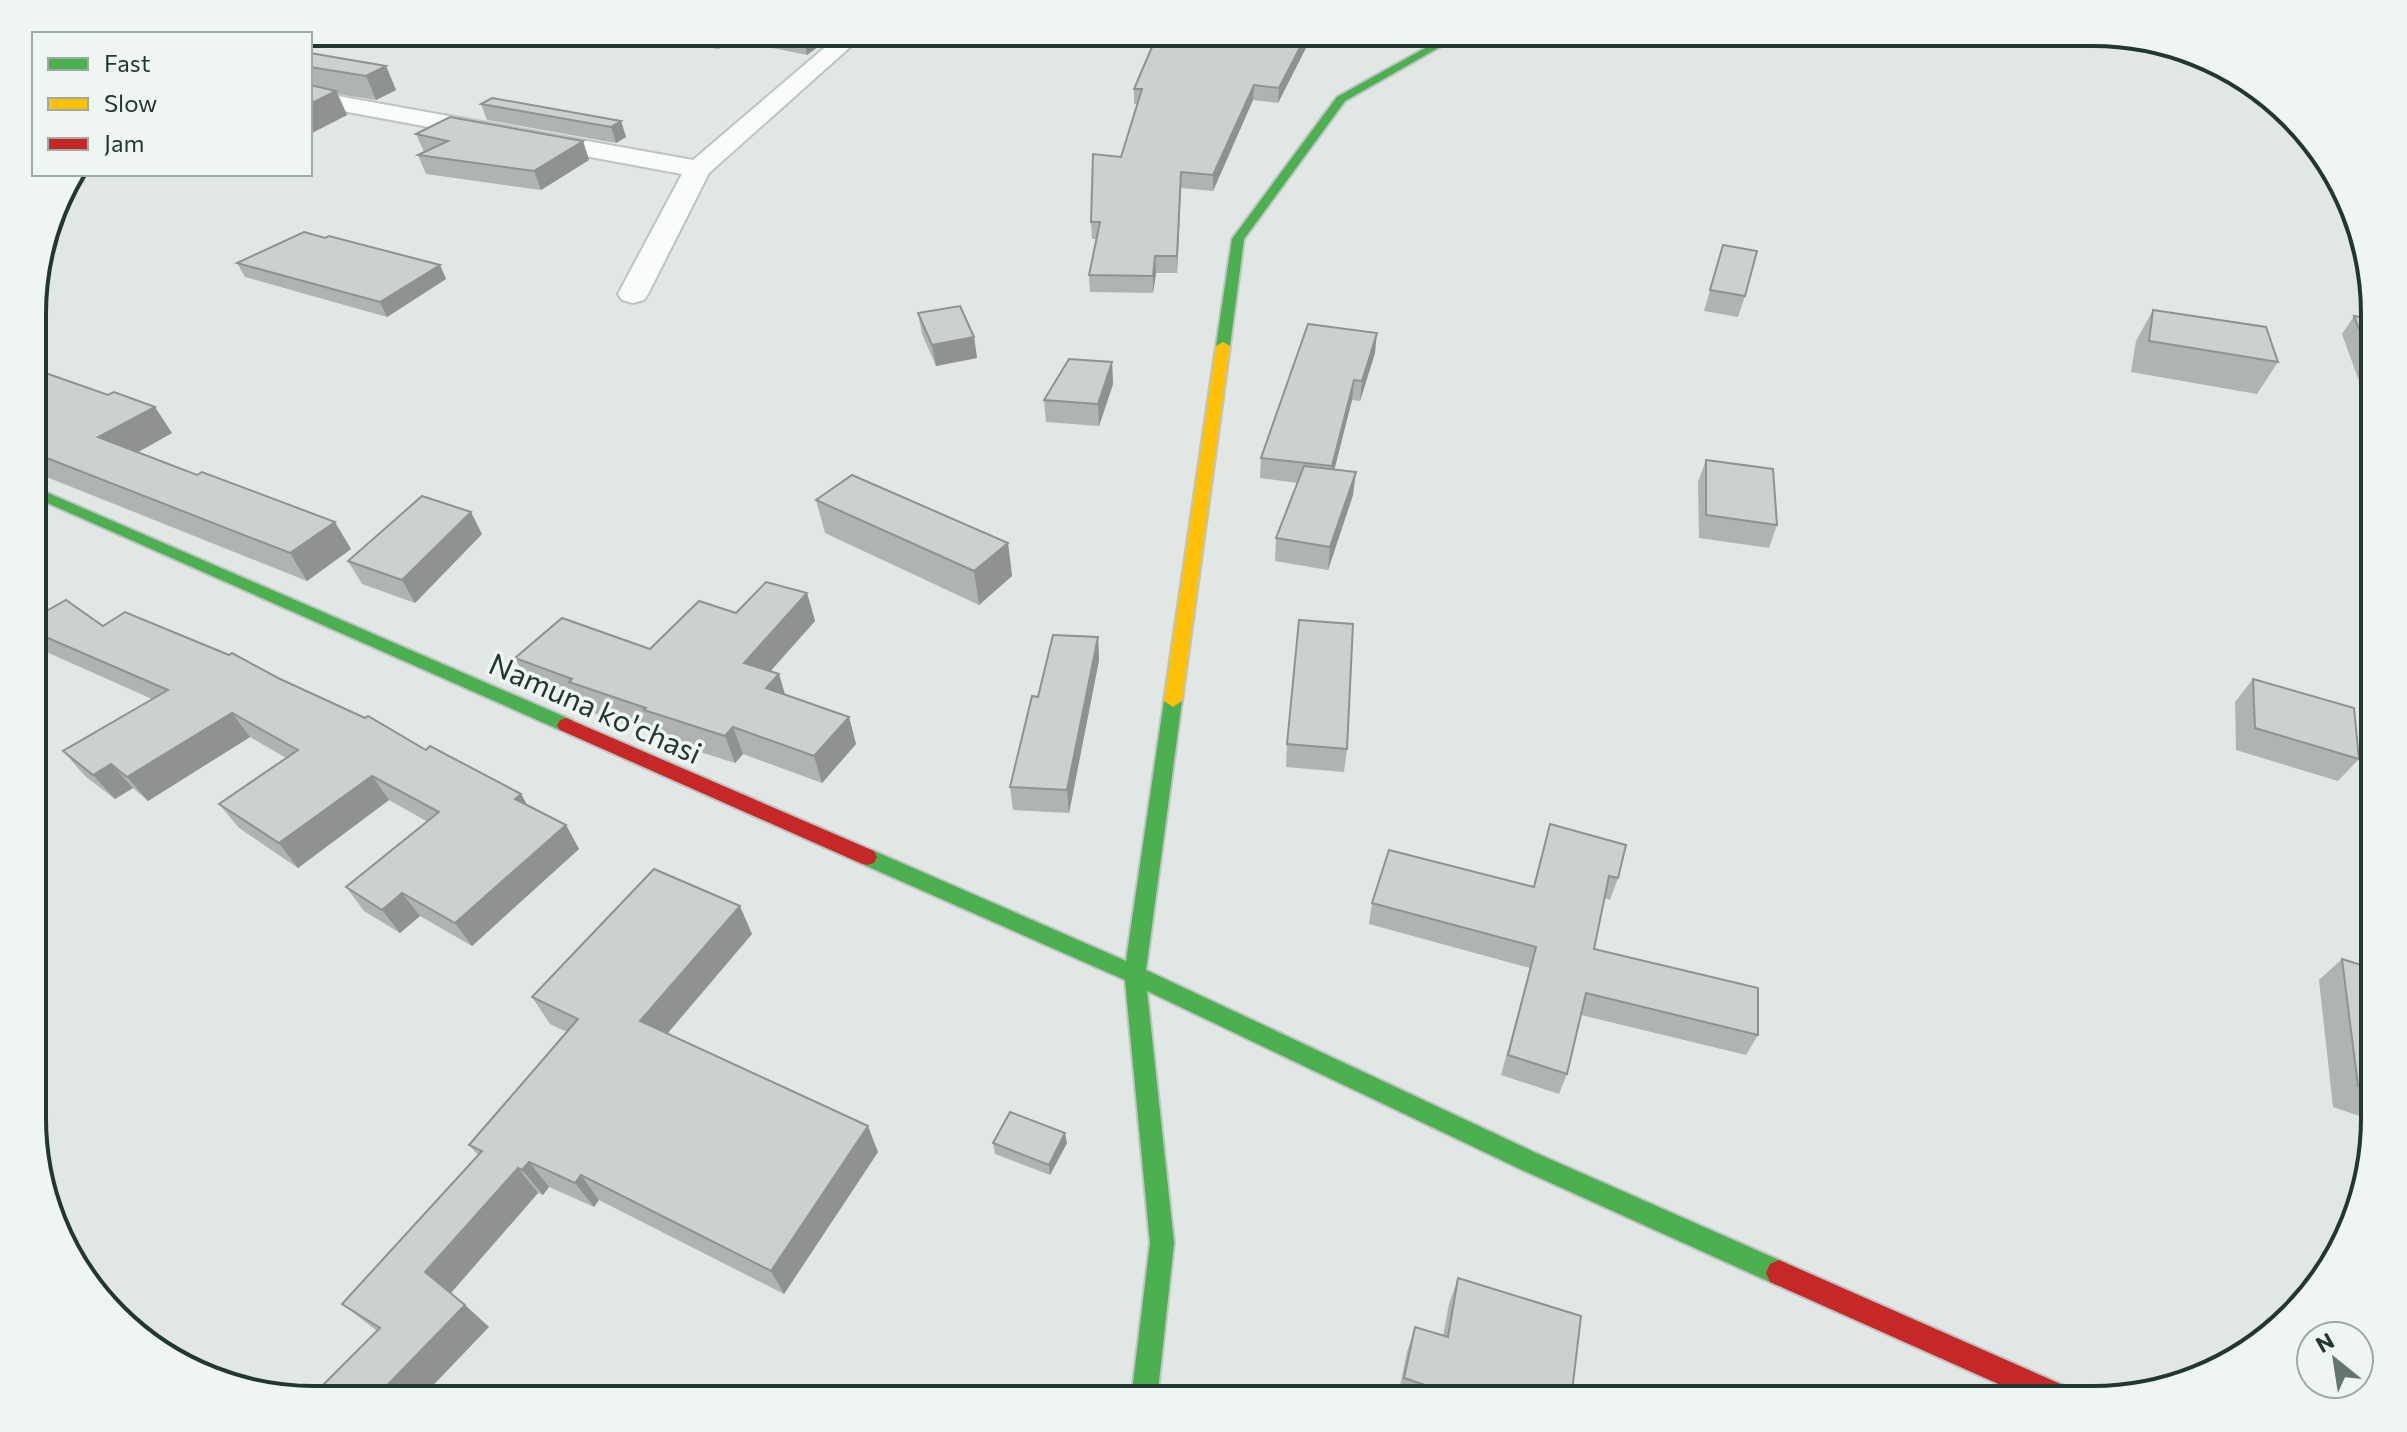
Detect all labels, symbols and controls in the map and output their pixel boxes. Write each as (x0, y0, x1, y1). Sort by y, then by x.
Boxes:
legend (32, 32, 312, 176)
text: Fast (104, 48, 151, 77)
text: Slow (104, 88, 157, 117)
text: Jam (104, 128, 144, 157)
street label: Namuna ko'chasi (484, 644, 708, 770)
north arrow (2295, 1320, 2375, 1400)
text: N (2311, 1326, 2339, 1358)

